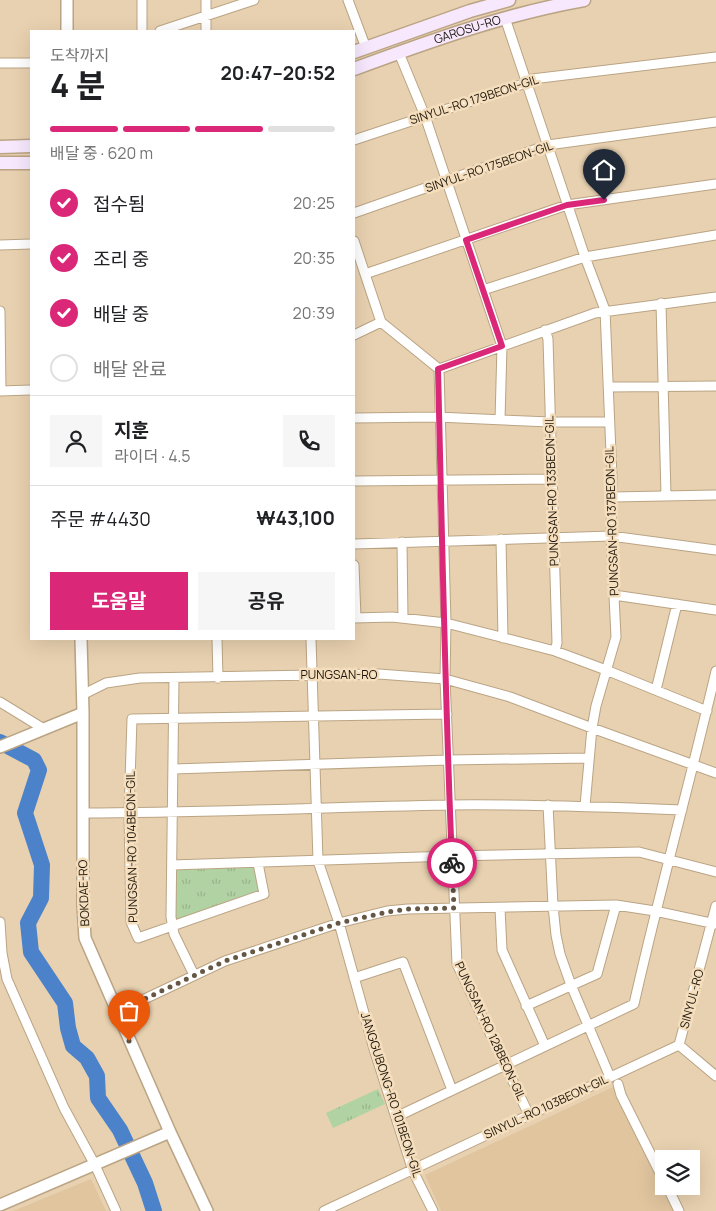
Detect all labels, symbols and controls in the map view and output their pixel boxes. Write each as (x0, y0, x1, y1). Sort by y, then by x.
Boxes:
street label: GAROSU-RO (432, 11, 503, 48)
text: 도착까지 (50, 44, 109, 66)
text: 20:47–20:52 (220, 60, 335, 86)
text: 4 분 (50, 63, 105, 107)
street label: SINYUL-RO 179BEON-GIL (407, 71, 540, 128)
street label: SINYUL-RO 175BEON-GIL (423, 137, 555, 196)
text: 배달 중 · 620 m (50, 142, 153, 164)
pin (583, 149, 625, 200)
icon: home (590, 156, 618, 184)
icon: check (50, 189, 78, 217)
text: 접수됨 (93, 191, 145, 217)
text: 20:25 (293, 192, 335, 214)
icon: check (50, 244, 78, 272)
text: 조리 중 (93, 246, 149, 272)
text: 20:35 (293, 247, 335, 269)
icon: check (50, 299, 78, 327)
text: 배달 중 (93, 301, 149, 327)
text: 20:39 (293, 302, 335, 324)
text: 배달 완료 (93, 356, 167, 382)
button: person (50, 415, 102, 467)
button: phone (283, 415, 335, 467)
street label: PUNGSAN-RO 133BEON-GIL (540, 416, 563, 566)
text: 지훈 (114, 417, 149, 443)
text: 라이더 · 4.5 (114, 445, 191, 467)
street label: PUNGSAN-RO 137BEON-GIL (600, 446, 623, 596)
text: ₩43,100 (256, 505, 335, 531)
text: 주문 #4430 (50, 506, 151, 532)
button: 도움말 (50, 572, 188, 630)
button: 공유 (198, 572, 335, 630)
street label: PUNGSAN-RO (301, 666, 378, 683)
street label: PUNGSAN-RO 104BEON-GIL (122, 771, 141, 923)
courier (427, 838, 477, 888)
icon: bike (438, 849, 466, 877)
street label: BOKDAE-RO (74, 859, 93, 927)
street label: PUNGSAN-RO 128BEON-GIL (451, 959, 530, 1103)
street label: SINYUL-RO (675, 967, 708, 1031)
pin (108, 990, 150, 1041)
icon: bag (115, 997, 143, 1025)
street label: JANGGUBONG-RO 101BEON-GIL (357, 1010, 426, 1180)
street label: SINYUL-RO 103BEON-GIL (481, 1070, 611, 1143)
map controls (655, 1150, 700, 1195)
button: layers (655, 1150, 700, 1195)

